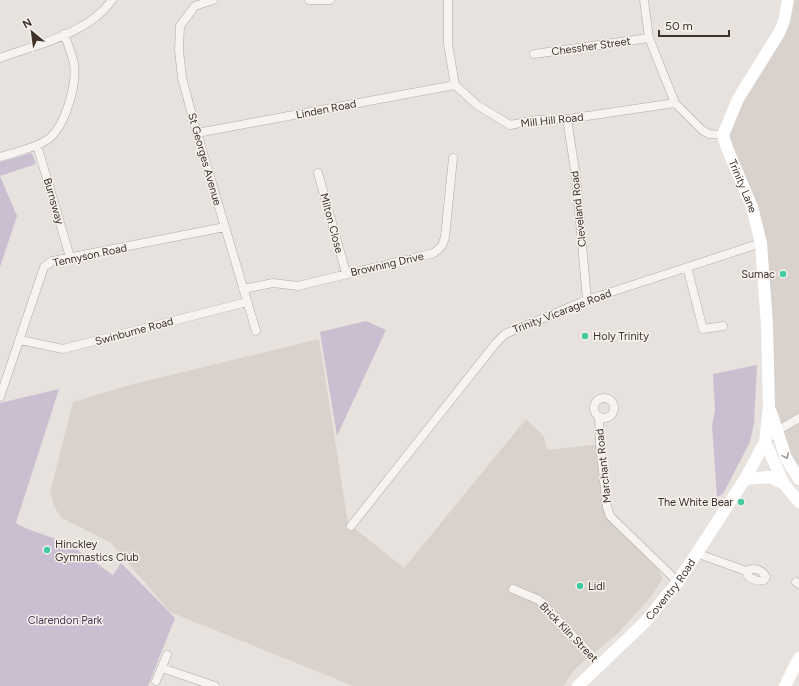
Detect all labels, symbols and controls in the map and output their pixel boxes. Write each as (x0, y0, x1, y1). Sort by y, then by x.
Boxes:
north arrow (12, 12, 52, 52)
scale bar (659, 12, 729, 38)
text: N (21, 16, 34, 31)
text: 50 m (665, 19, 693, 33)
street label: Chessher Street (551, 35, 631, 58)
street label: Linden Road (295, 97, 357, 122)
street label: St Georges Avenue (185, 111, 224, 207)
street label: Mill Hill Road (520, 111, 584, 130)
street label: Trinity Lane (726, 158, 759, 214)
street label: Cleveland Road (568, 170, 589, 248)
street label: Burnsway (41, 176, 66, 226)
street label: Milton Close (317, 192, 346, 255)
street label: Tennyson Road (52, 241, 128, 270)
street label: Browning Drive (349, 250, 425, 279)
place label: Sumac (741, 268, 775, 281)
marker: Sumac (778, 269, 788, 279)
street label: Trinity Vicarage Road (511, 287, 613, 336)
street label: Swinburne Road (94, 315, 175, 348)
place label: Holy Trinity (593, 330, 649, 343)
marker: Holy Trinity (580, 331, 590, 341)
street label: Marchant Road (593, 428, 614, 504)
one-way arrow (781, 452, 789, 459)
place label: The White Bear (658, 496, 733, 509)
marker: The White Bear (736, 497, 746, 507)
place label: Hinckley Gymnastics Club (55, 538, 139, 564)
marker: Hinckley Gymnastics Club (42, 545, 52, 555)
street label: Coventry Road (643, 557, 698, 623)
place label: Lidl (588, 580, 605, 593)
marker: Lidl (575, 581, 585, 591)
street label: Brick Kiln Street (537, 600, 601, 665)
park label: Clarendon Park (28, 614, 103, 627)

